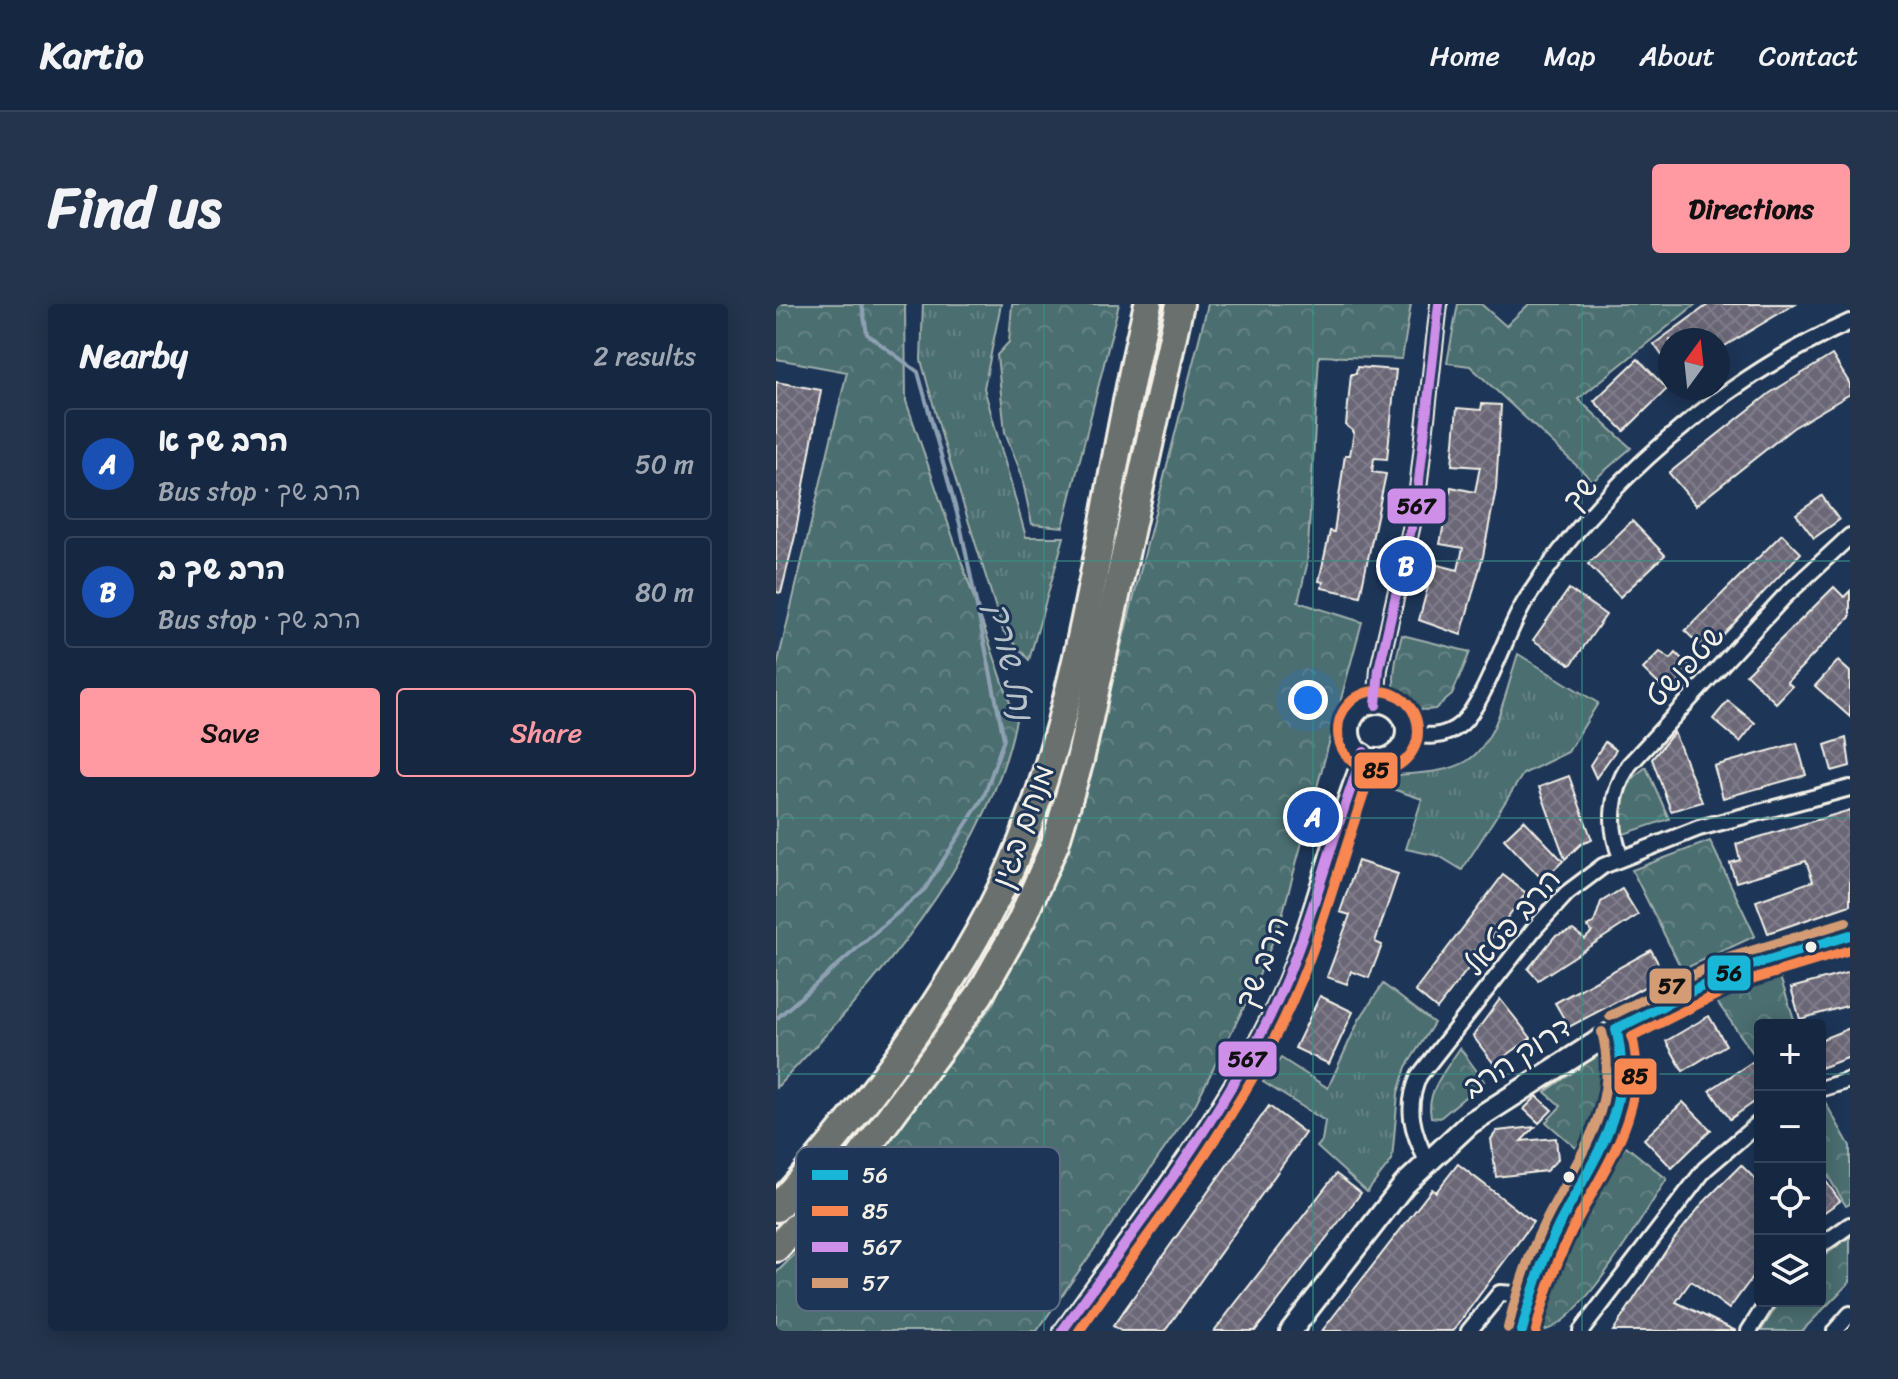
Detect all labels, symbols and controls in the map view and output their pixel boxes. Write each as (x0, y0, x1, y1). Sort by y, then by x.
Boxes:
text: Kartio (40, 22, 144, 89)
text: Home (1430, 31, 1500, 80)
text: Map (1544, 31, 1595, 80)
text: About (1639, 31, 1715, 80)
text: Contact (1759, 31, 1858, 80)
text: Find us (48, 159, 221, 258)
button: Directions (1652, 164, 1850, 253)
text: Nearby (80, 326, 188, 386)
north arrow (1658, 328, 1730, 400)
text: 2 results (594, 333, 696, 379)
text: הרב שך א (158, 414, 288, 468)
text: A (99, 441, 117, 487)
text: 50 m (635, 441, 694, 487)
street label: שך (1549, 462, 1611, 524)
text: Bus stop · הרב שך (158, 468, 361, 514)
line badge: 567 (1386, 487, 1447, 525)
text: 567 (1397, 487, 1438, 526)
pin: B (1380, 536, 1432, 596)
text: הרב שך ב (158, 542, 285, 596)
text: B (100, 569, 116, 615)
text: 80 m (635, 569, 694, 615)
text: Bus stop · הרב שך (158, 596, 361, 642)
water label: נחל שורק (970, 597, 1051, 727)
street label: שטפנשט (1631, 611, 1739, 721)
your location (1288, 680, 1328, 720)
button: Save (80, 688, 380, 777)
button: Share (396, 688, 696, 777)
line badge: 85 (1353, 751, 1399, 790)
text: 85 (1362, 751, 1390, 790)
street label: מנחם בגין (976, 756, 1070, 896)
pin: A (1287, 787, 1339, 847)
street label: הרב פטאל (1449, 855, 1575, 989)
street label: הרב שך (1219, 907, 1305, 1017)
unlabelled marker (1803, 939, 1819, 955)
line badge: 56 (1706, 954, 1752, 992)
text: 56 (1716, 954, 1742, 993)
line badge: 57 (1648, 967, 1693, 1005)
text: 57 (1658, 967, 1686, 1006)
street label: דרוק הרב (1451, 1001, 1583, 1113)
map controls (1754, 1019, 1826, 1307)
button: + (1754, 1019, 1826, 1091)
line badge: 567 (1217, 1040, 1278, 1078)
text: 567 (1228, 1040, 1269, 1079)
line badge: 85 (1613, 1057, 1658, 1096)
text: 85 (1621, 1057, 1649, 1096)
button: − (1754, 1091, 1826, 1163)
legend (796, 1147, 1060, 1311)
text: 56 (862, 1156, 888, 1195)
button: locate (1754, 1163, 1826, 1235)
unlabelled marker (1561, 1169, 1577, 1185)
text: 85 (862, 1192, 889, 1231)
text: 567 (862, 1228, 902, 1267)
button: layers (1754, 1235, 1826, 1307)
text: 57 (862, 1264, 889, 1303)

